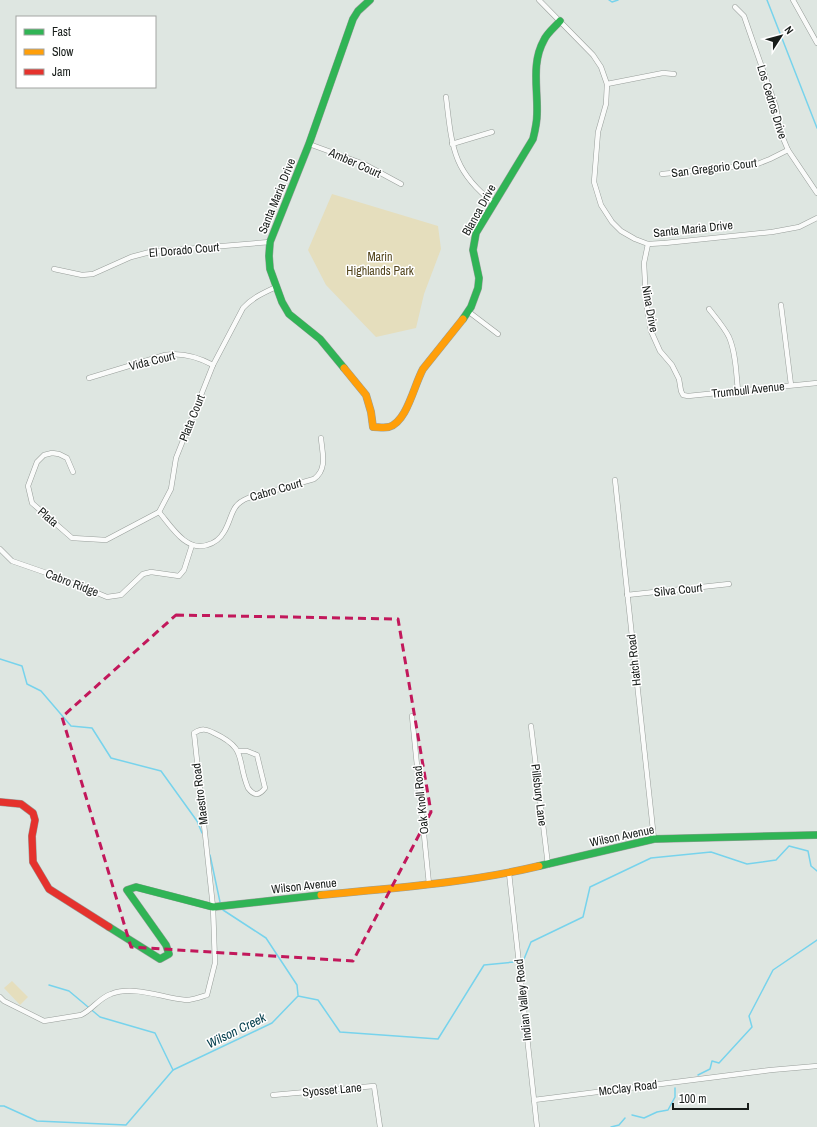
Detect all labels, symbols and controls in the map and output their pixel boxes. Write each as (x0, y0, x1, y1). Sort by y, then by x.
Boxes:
legend (16, 16, 156, 88)
north arrow (761, 16, 801, 56)
text: N (782, 23, 797, 37)
text: Fast (52, 24, 71, 40)
text: Slow (52, 44, 74, 60)
street label: Los Cedros Drive (753, 63, 791, 141)
text: Jam (52, 64, 71, 80)
street label: Amber Court (325, 144, 384, 182)
street label: San Gregorio Court (670, 155, 758, 181)
street label: Santa Maria Drive (255, 156, 299, 236)
street label: Blanca Drive (458, 181, 500, 239)
street label: Santa Maria Drive (652, 217, 734, 241)
street label: El Dorado Court (148, 239, 220, 261)
park label: Marin Highlands Park (346, 249, 414, 279)
street label: Nina Drive (638, 284, 662, 334)
street label: Vida Court (127, 348, 177, 374)
street label: Trumbull Avenue (711, 378, 785, 402)
street label: Plata Court (175, 392, 209, 444)
street label: Cabro Court (248, 475, 304, 505)
street label: Plata (34, 504, 62, 531)
street label: Cabro Ridge (43, 566, 101, 600)
street label: Silva Court (653, 579, 703, 601)
street label: Hatch Road (623, 633, 645, 687)
street label: Maestro Road (188, 762, 212, 826)
street label: Pillsbury Lane (527, 763, 551, 827)
street label: Oak Knoll Road (409, 765, 433, 835)
street label: Wilson Avenue (588, 821, 656, 851)
street label: Wilson Avenue (271, 875, 337, 897)
street label: Indian Valley Road (511, 958, 535, 1042)
water label: Wilson Creek (204, 1009, 269, 1052)
street label: McClay Road (598, 1076, 658, 1100)
street label: Syosset Lane (302, 1079, 362, 1101)
scale bar (673, 1085, 748, 1111)
text: 100 m (679, 1091, 706, 1107)

